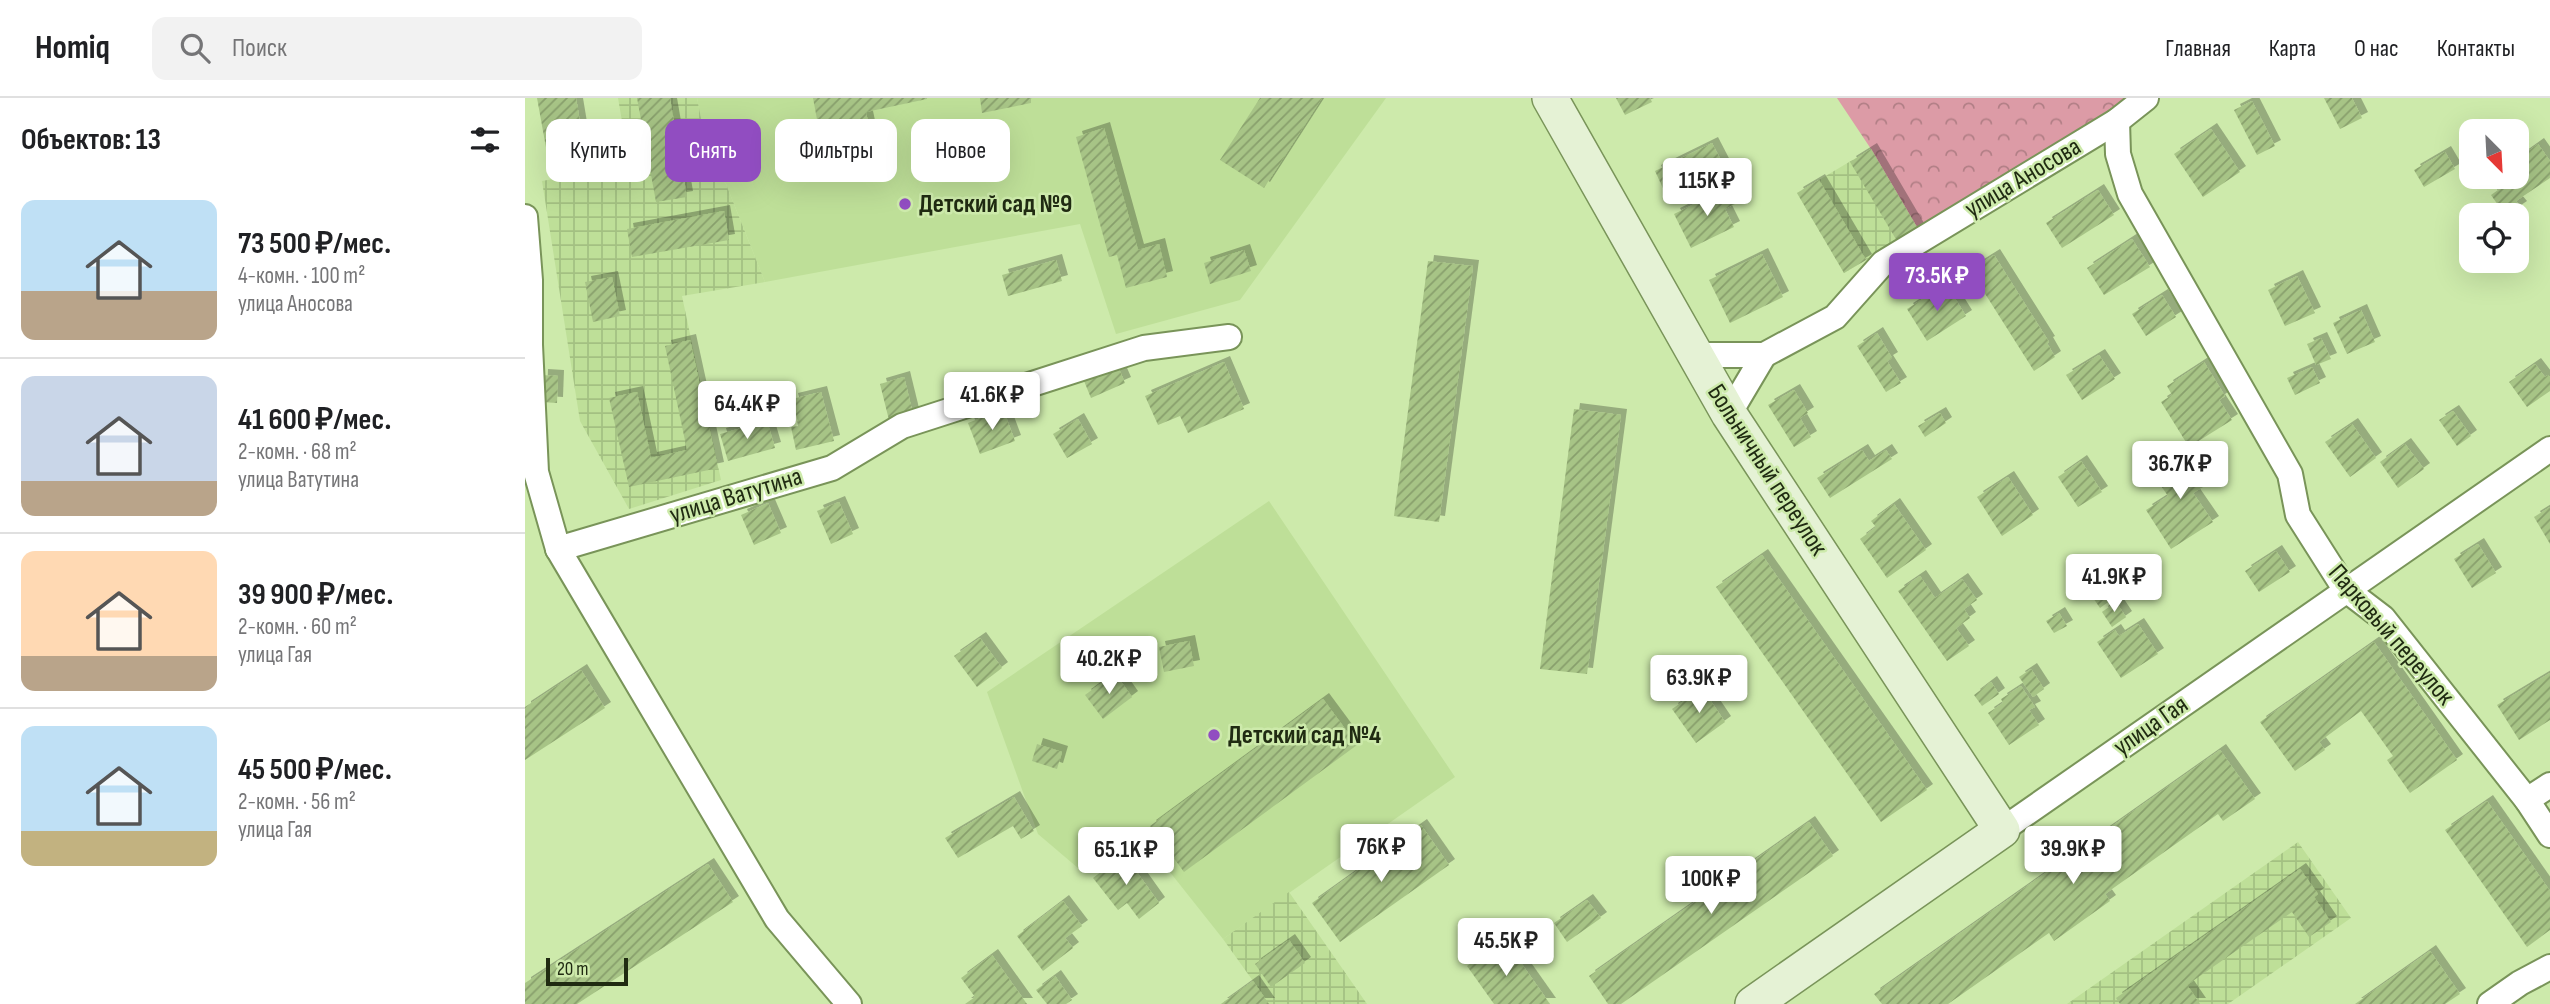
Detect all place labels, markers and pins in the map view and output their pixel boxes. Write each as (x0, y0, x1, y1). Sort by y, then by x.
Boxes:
pin: 115K ₽ (1650, 158, 1764, 218)
place label: Детский сад №9 (919, 189, 1072, 220)
marker: Детский сад №9 (897, 196, 913, 212)
pin: 73.5K ₽ (1872, 254, 2002, 313)
pin: 41.6K ₽ (927, 372, 1057, 432)
pin: 64.4K ₽ (682, 382, 812, 441)
pin: 36.7K ₽ (2115, 442, 2245, 501)
pin: 41.9K ₽ (2049, 554, 2179, 614)
pin: 40.2K ₽ (1044, 636, 1174, 696)
pin: 63.9K ₽ (1634, 656, 1764, 715)
place label: Детский сад №4 (1228, 720, 1381, 751)
marker: Детский сад №4 (1206, 727, 1222, 743)
pin: 76K ₽ (1332, 824, 1430, 884)
pin: 39.9K ₽ (2008, 826, 2138, 886)
pin: 65.1K ₽ (1061, 828, 1191, 887)
pin: 100K ₽ (1654, 856, 1768, 916)
pin: 45.5K ₽ (1441, 918, 1571, 978)

